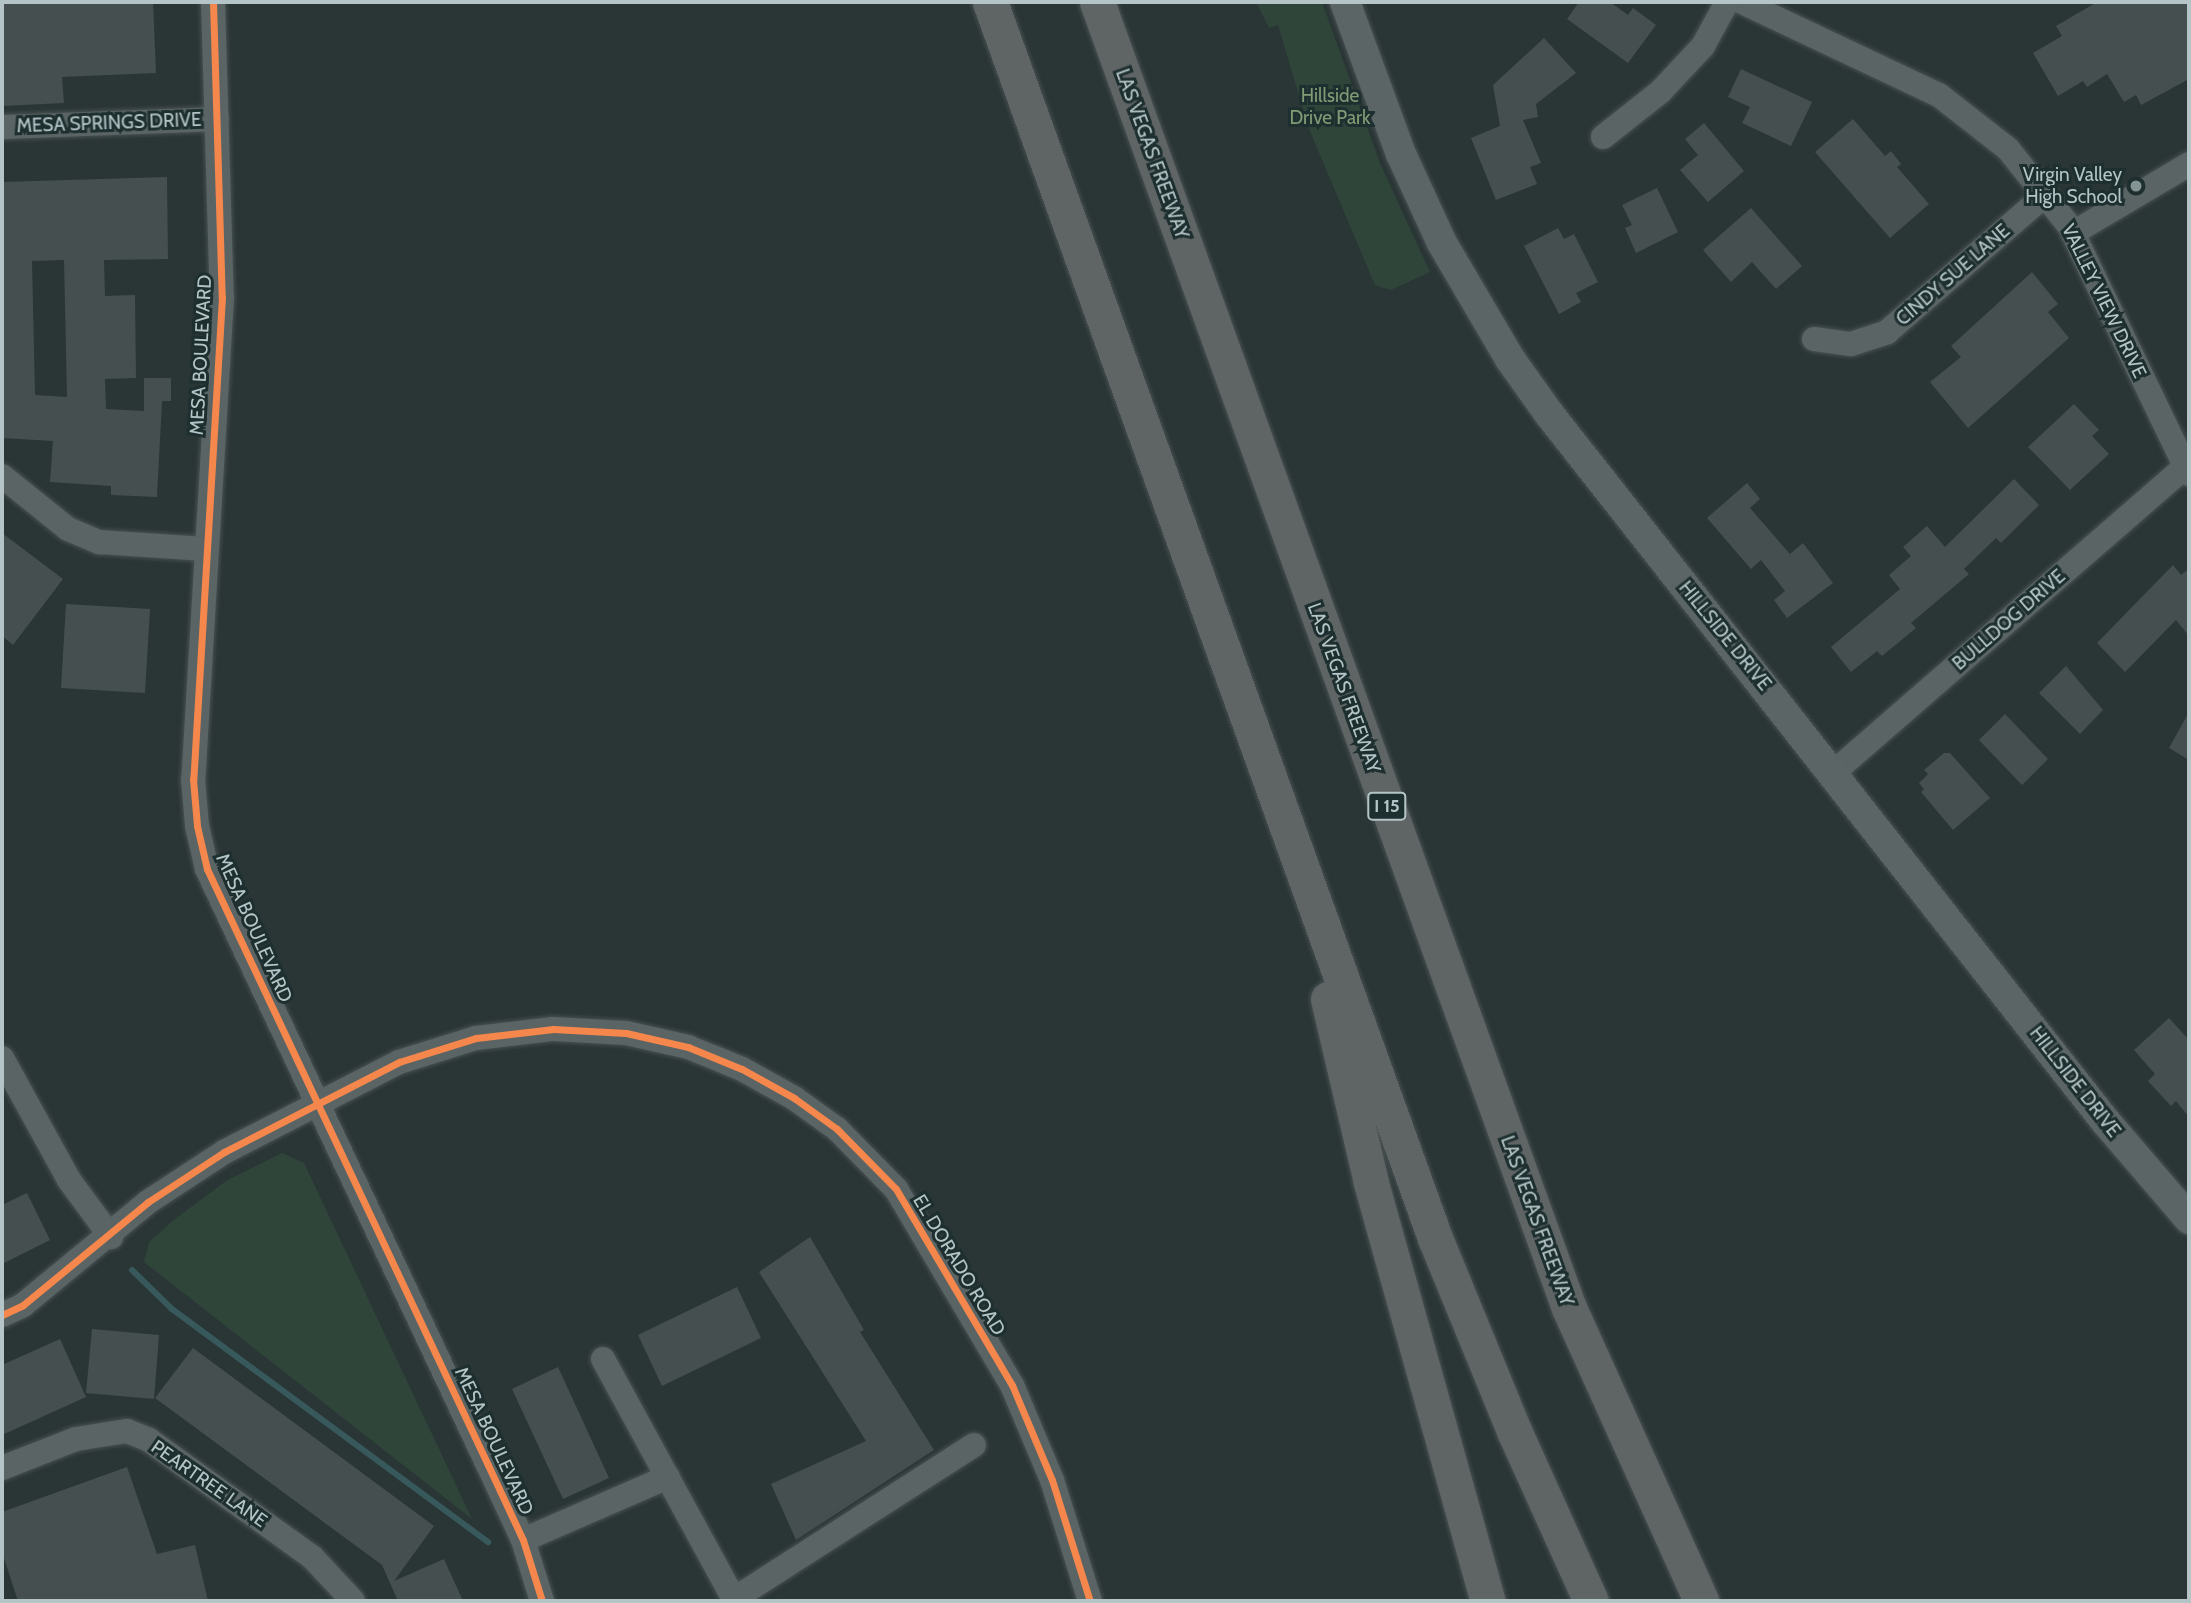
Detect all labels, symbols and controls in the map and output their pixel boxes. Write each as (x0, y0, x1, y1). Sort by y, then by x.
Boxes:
street label: LAS VEGAS FREEWAY (1111, 66, 1193, 242)
park label: Hillside Drive Park (1289, 85, 1371, 129)
street label: MESA SPRINGS DRIVE (16, 108, 202, 138)
place label: Virgin Valley High School (2023, 164, 2122, 208)
marker: Virgin Valley High School (2128, 178, 2144, 194)
street label: CINDY SUE LANE (1892, 219, 2014, 331)
street label: VALLEY VIEW DRIVE (2057, 220, 2151, 382)
street label: MESA BOULEVARD (185, 274, 217, 436)
street label: BULLDOG DRIVE (1948, 565, 2070, 675)
street label: HILLSIDE DRIVE (1674, 577, 1776, 695)
street label: LAS VEGAS FREEWAY (1303, 600, 1385, 776)
road number: I 15 (1366, 792, 1408, 820)
street label: MESA BOULEVARD (211, 850, 297, 1006)
street label: HILLSIDE DRIVE (2025, 1022, 2125, 1142)
street label: LAS VEGAS FREEWAY (1496, 1133, 1578, 1309)
street label: EL DORADO ROAD (908, 1191, 1010, 1339)
street label: MESA BOULEVARD (450, 1364, 538, 1518)
street label: PEARTREE LANE (147, 1436, 271, 1532)

